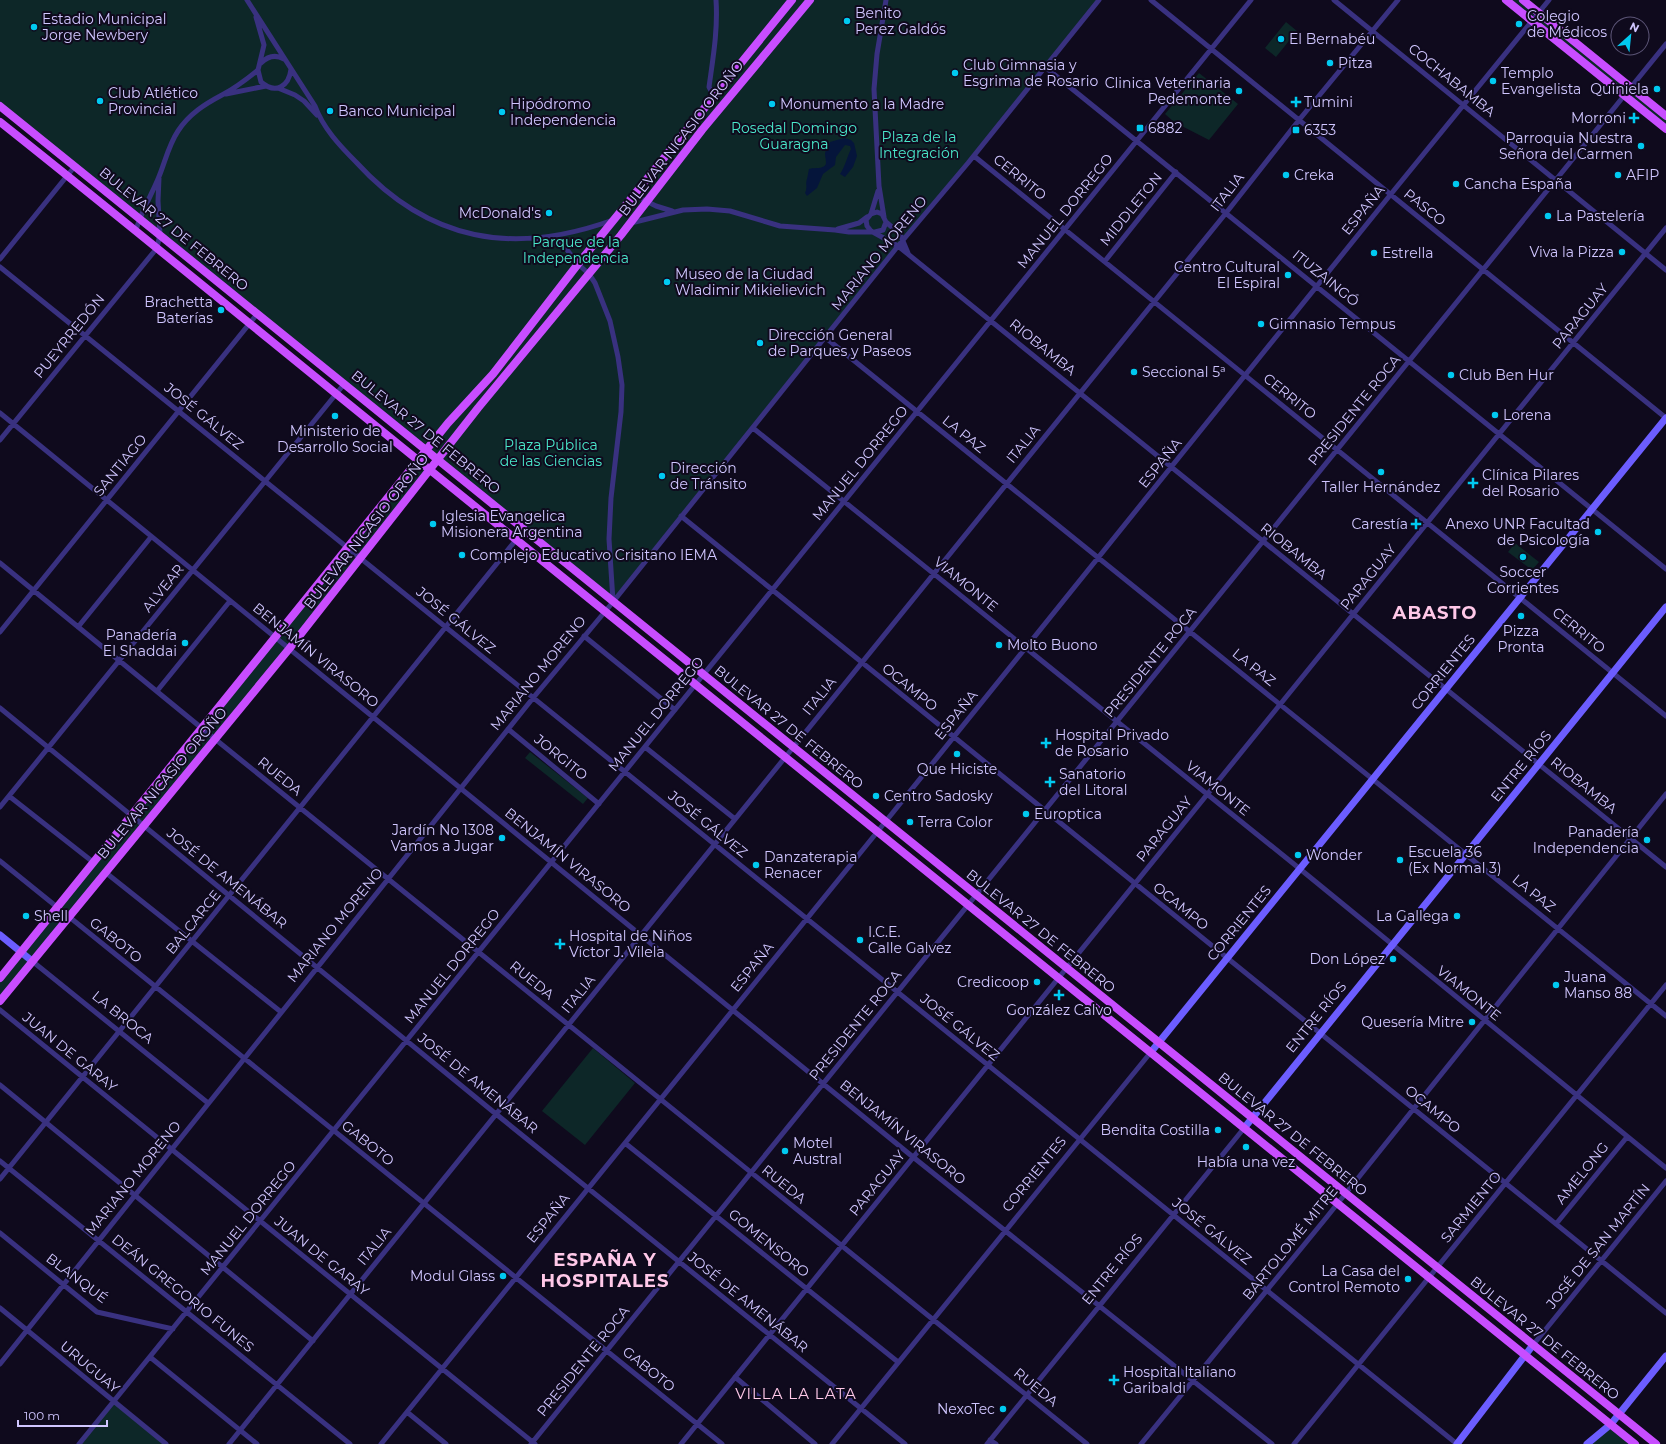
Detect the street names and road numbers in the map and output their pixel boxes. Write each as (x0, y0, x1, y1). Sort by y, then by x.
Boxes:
street label: COCHABAMBA (1405, 39, 1500, 121)
street label: BULEVAR NICASIO OROÑO (615, 56, 748, 219)
street label: CERRITO (990, 150, 1050, 204)
street label: MANUEL DORREGO (1013, 150, 1117, 272)
street label: BULEVAR 27 DE FEBRERO (96, 163, 252, 295)
street label: ITALIA (1206, 168, 1248, 215)
street label: MIDDLETON (1096, 169, 1166, 249)
street label: ESPAÑA (1337, 181, 1389, 239)
street label: PASCO (1400, 185, 1450, 230)
street label: MARIANO MORENO (827, 192, 931, 314)
street label: ITUZAINGÓ (1289, 246, 1363, 310)
street label: PARAGUAY (1548, 279, 1612, 353)
street label: PUEYRREDÓN (30, 290, 108, 382)
street label: RIOBAMBA (1006, 315, 1081, 380)
street label: PRESIDENTE ROCA (1304, 350, 1405, 469)
street label: BULEVAR 27 DE FEBRERO (348, 366, 504, 498)
street label: CERRITO (1260, 369, 1320, 423)
street label: JOSÉ GÁLVEZ (160, 378, 247, 453)
street label: MANUEL DORREGO (808, 402, 912, 524)
street label: LA PAZ (939, 411, 989, 457)
street label: ITALIA (1002, 420, 1045, 467)
street label: SANTIAGO (89, 430, 151, 500)
street label: ESPAÑA (1134, 434, 1186, 492)
street label: BULEVAR NICASIO OROÑO (300, 449, 433, 612)
street label: RIOBAMBA (1257, 519, 1332, 584)
street label: PARAGUAY (1336, 540, 1400, 614)
street label: VIAMONTE (930, 553, 1002, 615)
street label: ALVEAR (138, 560, 188, 616)
street label: JOSÉ GÁLVEZ (412, 582, 499, 657)
street label: BENJAMÍN VIRASORO (249, 599, 383, 712)
street label: PRESIDENTE ROCA (1100, 602, 1201, 721)
street label: CERRITO (1549, 603, 1609, 657)
street label: MARIANO MORENO (486, 612, 590, 734)
street label: CORRIENTES (1407, 630, 1479, 714)
street label: LA PAZ (1229, 644, 1279, 690)
street label: MANUEL DORREGO (604, 653, 708, 775)
street label: OCAMPO (878, 659, 942, 715)
street label: BULEVAR 27 DE FEBRERO (711, 661, 867, 793)
street label: ITALIA (798, 672, 841, 719)
street label: ESPAÑA (930, 686, 982, 744)
street label: BULEVAR NICASIO OROÑO (93, 703, 231, 863)
street label: ENTRE RÍOS (1487, 727, 1555, 805)
street label: JORGITO (530, 729, 592, 784)
street label: RUEDA (254, 753, 307, 800)
street label: RIOBAMBA (1547, 753, 1622, 818)
street label: VIAMONTE (1182, 757, 1254, 819)
street label: JOSÉ GÁLVEZ (664, 786, 751, 861)
street label: PARAGUAY (1132, 792, 1196, 866)
street label: BENJAMÍN VIRASORO (501, 804, 635, 917)
street label: JOSÉ DE AMENÁBAR (162, 823, 291, 932)
street label: MARIANO MORENO (283, 864, 387, 986)
street label: BULEVAR 27 DE FEBRERO (963, 865, 1119, 997)
street label: LA PAZ (1509, 870, 1559, 916)
street label: OCAMPO (1149, 878, 1213, 934)
street label: CORRIENTES (1203, 881, 1275, 965)
street label: BALCARCE (162, 886, 224, 958)
street label: MANUEL DORREGO (400, 905, 504, 1027)
street label: GABOTO (86, 913, 146, 967)
street label: ESPAÑA (726, 938, 778, 996)
street label: RUEDA (506, 957, 559, 1004)
street label: VIAMONTE (1433, 962, 1505, 1024)
street label: PRESIDENTE ROCA (805, 965, 906, 1084)
street label: ITALIA (557, 970, 600, 1017)
street label: ENTRE RÍOS (1282, 978, 1350, 1056)
street label: LA BROCA (89, 987, 158, 1048)
street label: JOSÉ GÁLVEZ (916, 989, 1003, 1064)
street label: JUAN DE GARAY (18, 1008, 121, 1096)
street label: JOSÉ DE AMENÁBAR (413, 1028, 542, 1137)
street label: BULEVAR 27 DE FEBRERO (1215, 1068, 1371, 1200)
street label: BENJAMÍN VIRASORO (836, 1076, 970, 1189)
street label: OCAMPO (1401, 1081, 1465, 1137)
street label: GABOTO (338, 1116, 398, 1170)
street label: MARIANO MORENO (81, 1117, 185, 1239)
street label: CORRIENTES (998, 1132, 1070, 1216)
street label: AMELONG (1551, 1138, 1613, 1208)
street label: PARAGUAY (845, 1146, 909, 1220)
street label: MANUEL DORREGO (196, 1157, 300, 1279)
street label: RUEDA (758, 1161, 811, 1208)
street label: SARMIENTO (1437, 1167, 1505, 1246)
street label: JOSÉ DE SAN MARTÍN (1541, 1180, 1654, 1313)
street label: BARTOLOMÉ MITRE (1238, 1182, 1342, 1304)
street label: ESPAÑA (522, 1189, 574, 1247)
street label: JOSÉ GÁLVEZ (1168, 1193, 1255, 1268)
street label: GOMENSORO (725, 1205, 813, 1281)
street label: JUAN DE GARAY (270, 1212, 373, 1300)
street label: ITALIA (353, 1222, 396, 1269)
street label: DEÁN GREGORIO FUNES (108, 1230, 258, 1356)
street label: ENTRE RÍOS (1078, 1230, 1146, 1308)
street label: JOSÉ DE AMENÁBAR (683, 1247, 812, 1356)
street label: BLANQUÉ (43, 1249, 111, 1307)
street label: BULEVAR 27 DE FEBRERO (1467, 1272, 1623, 1404)
street label: PRESIDENTE ROCA (533, 1301, 634, 1420)
street label: URUGUAY (57, 1337, 124, 1397)
street label: GABOTO (619, 1342, 679, 1396)
street label: RUEDA (1010, 1364, 1063, 1411)

